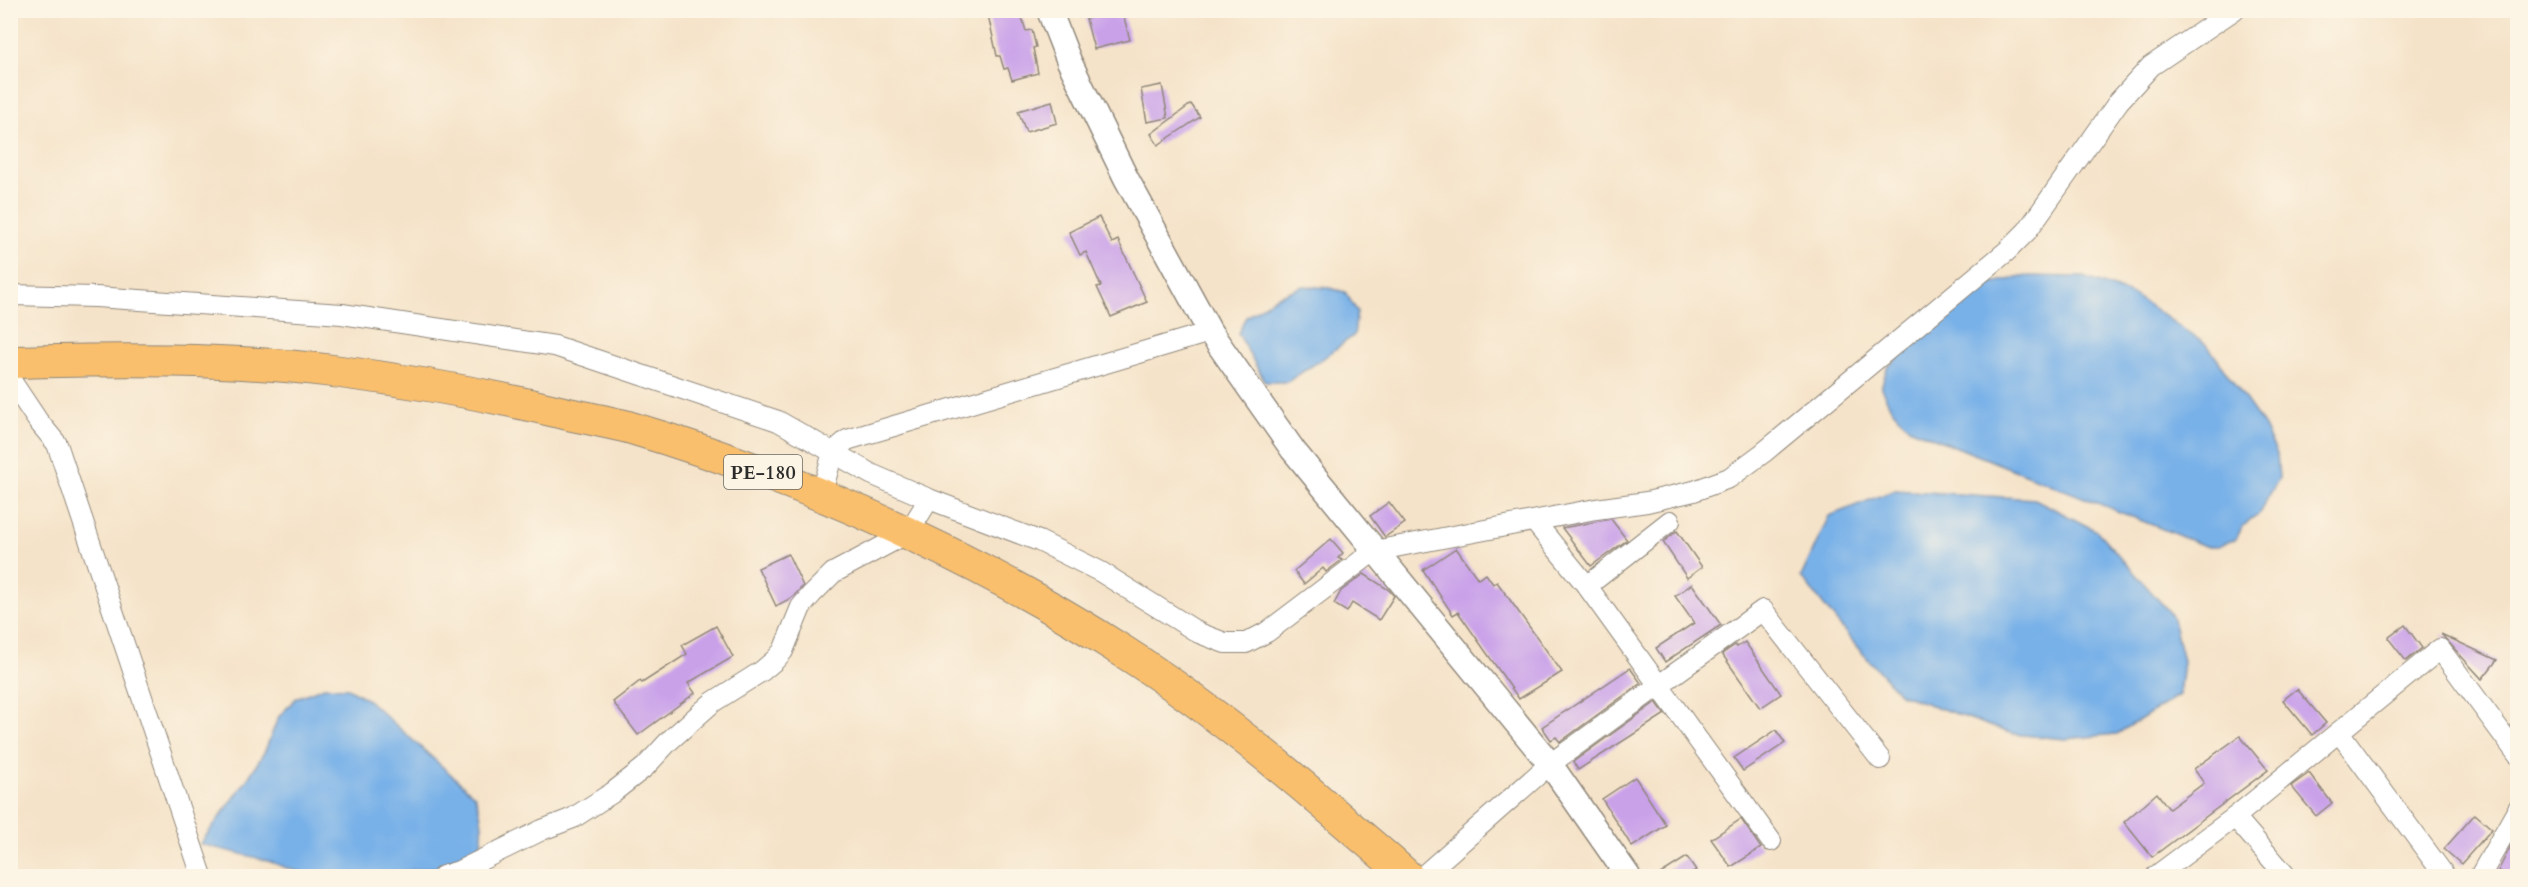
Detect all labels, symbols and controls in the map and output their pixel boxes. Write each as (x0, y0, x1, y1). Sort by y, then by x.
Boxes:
road number: PE-180 (724, 455, 802, 489)

